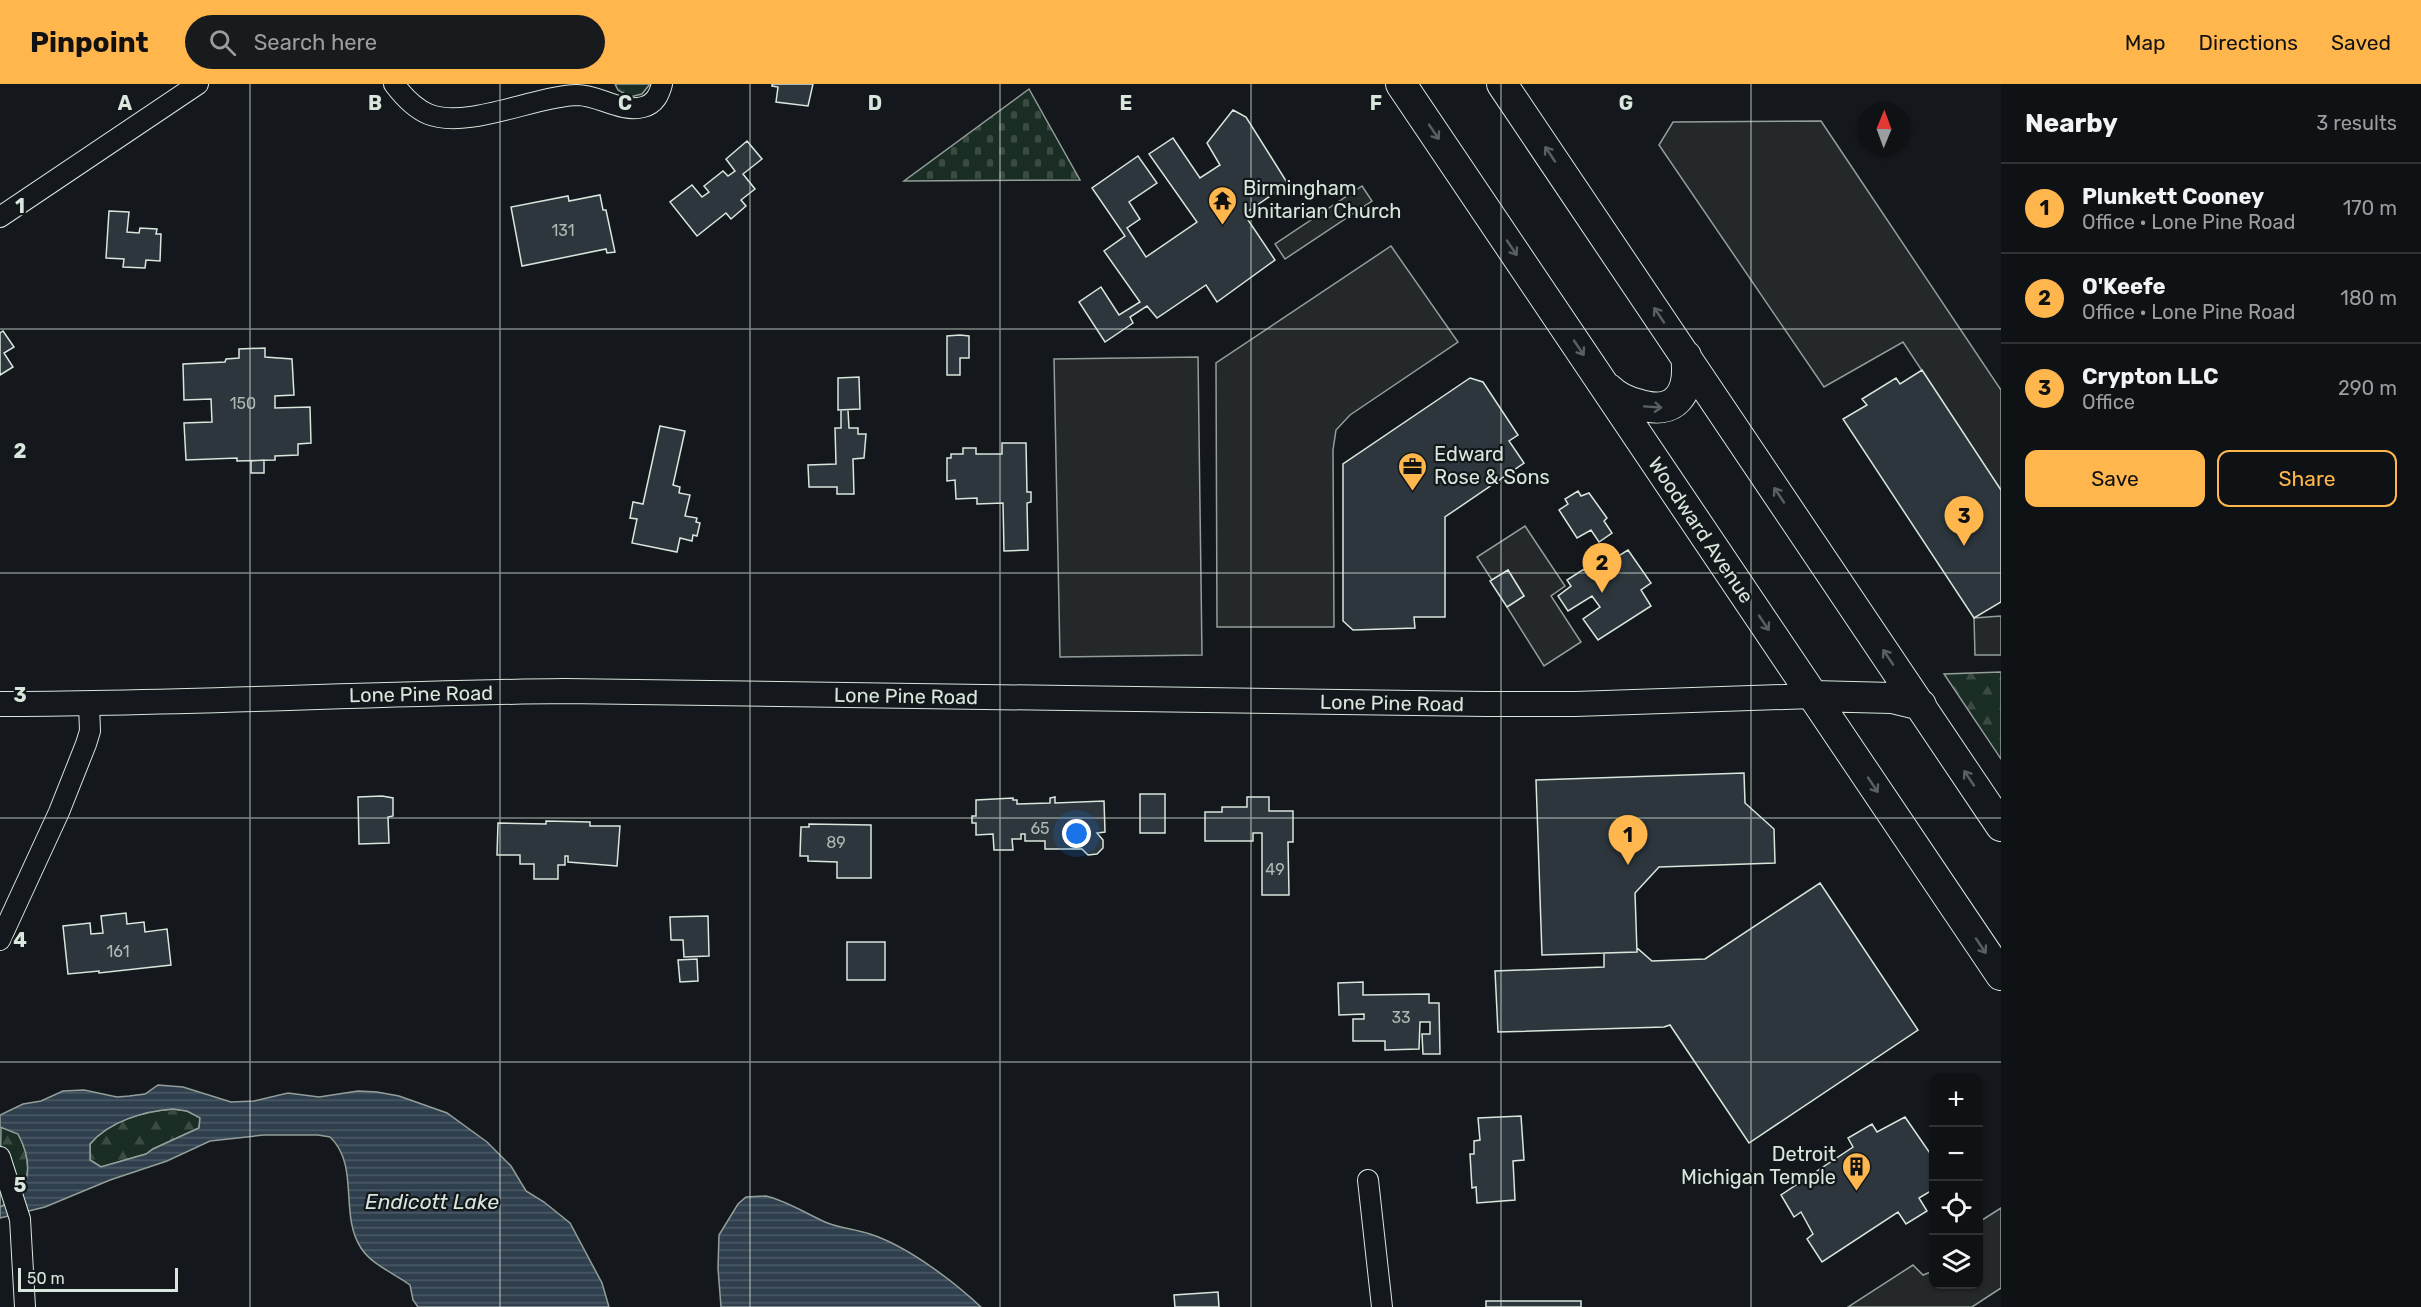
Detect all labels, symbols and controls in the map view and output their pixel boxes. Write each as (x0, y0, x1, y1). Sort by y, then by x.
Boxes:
search box (185, 15, 605, 69)
text: Pinpoint (30, 26, 149, 59)
icon: search (206, 26, 239, 59)
text: Search here (254, 29, 377, 56)
text: Map (2125, 30, 2166, 55)
text: Directions (2199, 30, 2298, 55)
text: Saved (2331, 30, 2391, 55)
text: A (118, 91, 133, 115)
text: B (368, 91, 382, 115)
text: C (618, 91, 632, 115)
text: D (868, 91, 882, 115)
text: E (1120, 91, 1132, 115)
text: F (1370, 91, 1382, 115)
text: G (1619, 91, 1633, 115)
north arrow (1857, 102, 1911, 156)
text: Nearby (2025, 108, 2118, 139)
text: 3 results (2316, 111, 2397, 135)
one-way arrow (1428, 124, 1440, 140)
one-way arrow (1544, 146, 1556, 162)
place label: Birmingham Unitarian Church (1243, 176, 1402, 223)
text: Plunkett Cooney (2082, 183, 2264, 210)
temple icon: Birmingham Unitarian Church (1206, 184, 1238, 226)
text: 1 (15, 194, 25, 218)
text: 1 (2040, 196, 2049, 220)
text: 170 m (2343, 196, 2397, 220)
text: Office · Lone Pine Road (2082, 210, 2295, 234)
house number: 131 (551, 221, 575, 240)
one-way arrow (1506, 239, 1518, 256)
text: O'Keefe (2082, 273, 2166, 300)
text: 2 (2038, 286, 2051, 310)
text: 180 m (2340, 286, 2397, 310)
text: Office · Lone Pine Road (2082, 300, 2295, 324)
one-way arrow (1653, 308, 1665, 324)
one-way arrow (1573, 339, 1586, 356)
text: Crypton LLC (2082, 363, 2218, 390)
text: 3 (2038, 376, 2051, 400)
text: 290 m (2338, 376, 2397, 400)
text: Office (2082, 390, 2135, 414)
house number: 150 (230, 394, 256, 413)
one-way arrow (1643, 402, 1663, 413)
text: 2 (14, 439, 27, 463)
place label: Edward Rose & Sons (1434, 442, 1550, 489)
office icon: Edward Rose & Sons (1397, 450, 1429, 492)
button: Save (2025, 450, 2205, 507)
button: Share (2217, 450, 2397, 507)
street label: Woodward Avenue (1643, 452, 1759, 608)
one-way arrow (1773, 487, 1785, 504)
pin: 3 (1944, 496, 1984, 546)
pin: 2 (1582, 544, 1622, 593)
one-way arrow (1758, 614, 1770, 630)
one-way arrow (1882, 649, 1894, 665)
street label: Lone Pine Road (349, 681, 493, 707)
text: 3 (13, 683, 27, 707)
street label: Lone Pine Road (834, 683, 978, 709)
street label: Lone Pine Road (1320, 690, 1464, 716)
one-way arrow (1962, 769, 1975, 786)
one-way arrow (1866, 776, 1879, 793)
pin: 1 (1608, 816, 1648, 865)
house number: 65 (1030, 819, 1050, 838)
your location (1062, 819, 1091, 848)
house number: 89 (826, 833, 846, 852)
house number: 49 (1265, 860, 1285, 879)
text: 4 (13, 928, 27, 952)
one-way arrow (1975, 938, 1988, 955)
house number: 161 (107, 942, 129, 961)
house number: 33 (1391, 1008, 1411, 1027)
map controls (1929, 1073, 1983, 1289)
button: + (1929, 1073, 1983, 1127)
button: − (1929, 1127, 1983, 1181)
place label: Detroit Michigan Temple (1681, 1142, 1836, 1189)
building icon: Detroit Michigan Temple (1841, 1150, 1873, 1192)
text: 5 (14, 1173, 27, 1197)
button: locate (1929, 1181, 1983, 1235)
water label: Endicott Lake (365, 1189, 499, 1214)
button: layers (1929, 1235, 1983, 1289)
scale bar (18, 1265, 178, 1292)
text: 50 m (27, 1269, 65, 1288)

